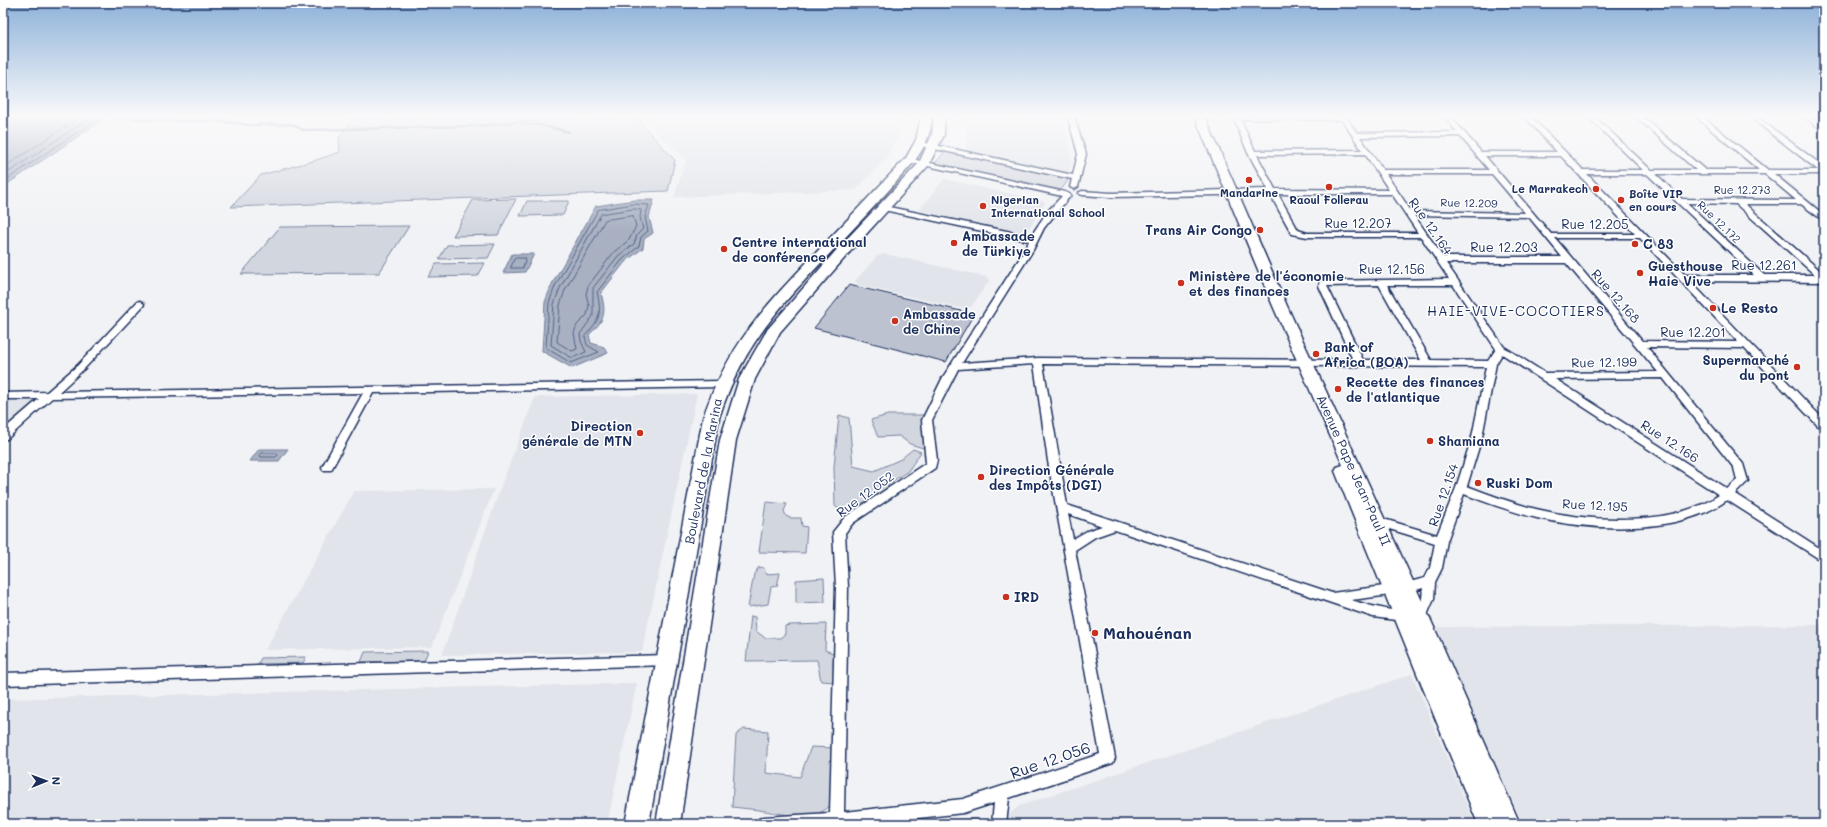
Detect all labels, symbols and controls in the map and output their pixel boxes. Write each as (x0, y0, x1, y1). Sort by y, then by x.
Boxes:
marker: Mandarine (1244, 175, 1254, 185)
place label: Le Marrakech (1512, 181, 1588, 196)
marker: Raoul Follerau (1324, 182, 1334, 192)
street label: Rue 12.273 (1714, 182, 1771, 197)
marker: Le Marrakech (1591, 184, 1601, 194)
place label: Mandarine (1220, 185, 1278, 200)
place label: Boîte VIP en cours (1629, 186, 1683, 214)
place label: Nigerian International School (991, 192, 1105, 220)
place label: Raoul Follerau (1289, 192, 1369, 207)
street label: Rue 12.164 (1406, 194, 1457, 258)
street label: Rue 12.209 (1440, 195, 1498, 211)
marker: Boîte VIP en cours (1616, 195, 1626, 205)
street label: Rue 12.172 (1694, 197, 1744, 246)
marker: Nigerian International School (978, 201, 988, 211)
street label: Rue 12.207 (1324, 214, 1392, 231)
street label: Rue 12.205 (1561, 215, 1629, 232)
place label: Trans Air Congo (1145, 221, 1252, 238)
marker: Trans Air Congo (1255, 225, 1265, 235)
place label: Ambassade de Türkiye (962, 227, 1035, 260)
place label: Centre international de conférence (732, 233, 866, 265)
place label: C 83 (1643, 235, 1673, 252)
marker: Ambassade de Türkiye (949, 238, 959, 248)
street label: Rue 12.203 (1470, 238, 1538, 255)
marker: C 83 (1630, 239, 1640, 249)
marker: Centre international de conférence (719, 244, 729, 254)
street label: Rue 12.261 (1731, 256, 1797, 273)
place label: Guesthouse Haie Vive (1648, 257, 1723, 289)
street label: Rue 12.156 (1359, 260, 1425, 277)
street label: Rue 12.168 (1588, 265, 1645, 326)
place label: Ministère de l'économie et des finances (1189, 267, 1344, 299)
marker: Guesthouse Haie Vive (1635, 268, 1645, 278)
marker: Ministère de l'économie et des finances (1176, 278, 1186, 288)
place label: Le Resto (1721, 299, 1778, 316)
district label: HAIE-VIVE-COCOTIERS (1427, 301, 1605, 320)
marker: Le Resto (1708, 303, 1718, 313)
place label: Ambassade de Chine (903, 305, 976, 337)
marker: Ambassade de Chine (890, 316, 900, 326)
street label: Rue 12.201 (1660, 323, 1726, 340)
place label: Bank of Africa (BOA) (1324, 338, 1409, 370)
marker: Bank of Africa (BOA) (1311, 349, 1321, 359)
place label: Supermarché du pont (1703, 351, 1789, 383)
street label: Rue 12.199 (1571, 352, 1637, 371)
marker: Supermarché du pont (1792, 362, 1802, 372)
place label: Recette des finances de l'atlantique (1346, 373, 1484, 405)
marker: Recette des finances de l'atlantique (1333, 384, 1343, 394)
street label: Avenue Pape Jean-Paul II (1313, 392, 1396, 548)
street label: Boulevard de la Marina (680, 396, 725, 545)
street label: Rue 12.166 (1638, 415, 1703, 466)
place label: Direction générale de MTN (522, 417, 632, 449)
marker: Direction générale de MTN (635, 428, 645, 438)
place label: Shamiana (1438, 432, 1500, 449)
marker: Shamiana (1425, 436, 1435, 446)
place label: Direction Générale des Impôts (DGI) (989, 461, 1114, 493)
street label: Rue 12.154 (1424, 461, 1461, 529)
street label: Rue 12.052 (832, 467, 897, 520)
marker: Direction Générale des Impôts (DGI) (976, 472, 986, 482)
place label: Ruski Dom (1486, 474, 1553, 491)
marker: Ruski Dom (1473, 478, 1483, 488)
street label: Rue 12.195 (1562, 494, 1628, 515)
place label: IRD (1014, 588, 1039, 605)
marker: IRD (1001, 592, 1011, 602)
place label: Mahouénan (1103, 622, 1192, 643)
marker: Mahouénan (1090, 628, 1100, 638)
street label: Rue 12.056 (1007, 736, 1093, 783)
north arrow (26, 761, 66, 801)
text: N (49, 777, 64, 785)

